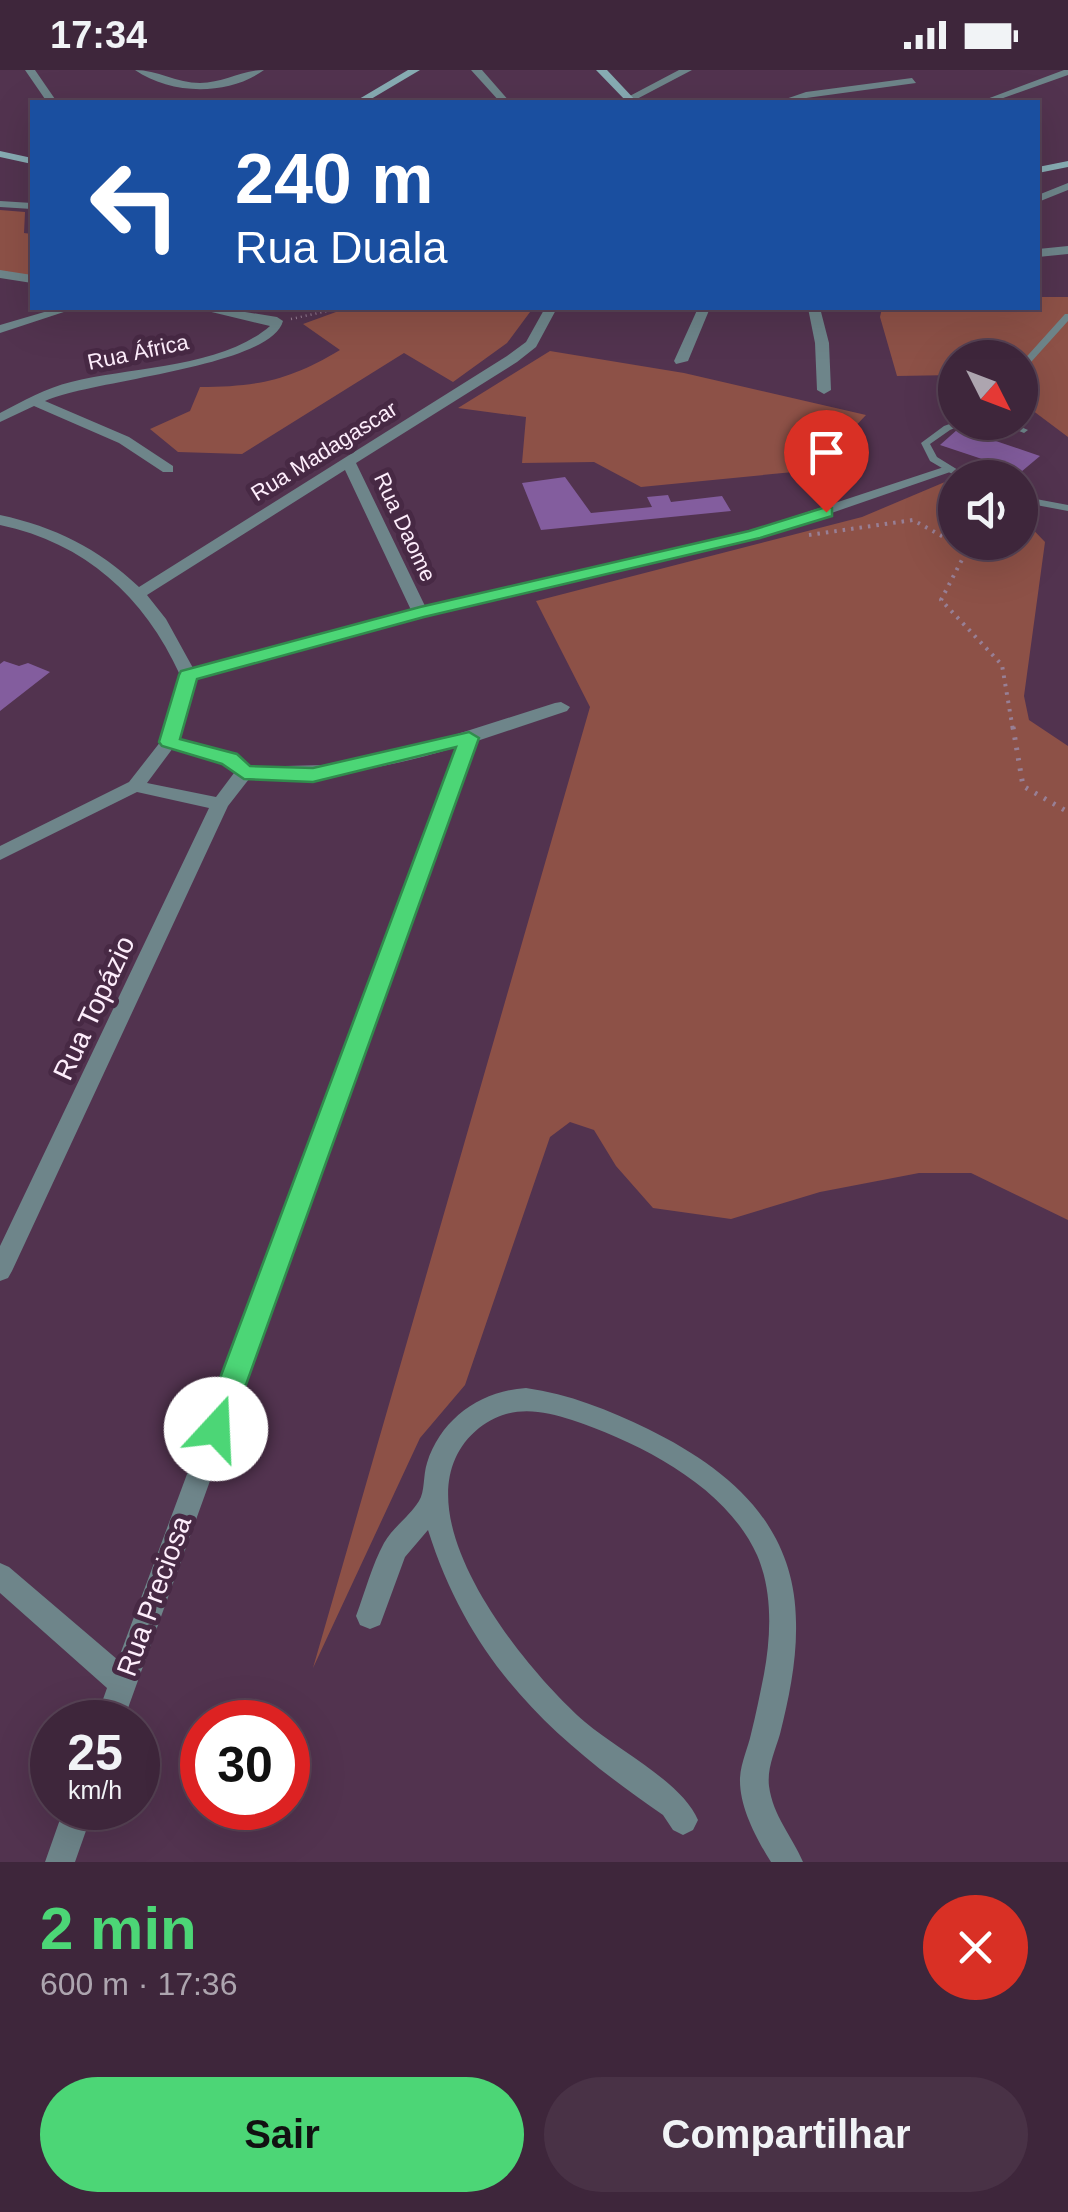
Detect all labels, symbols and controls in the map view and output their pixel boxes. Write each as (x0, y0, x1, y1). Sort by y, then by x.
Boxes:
text: 17:34 (50, 14, 147, 56)
icon: left (70, 140, 200, 270)
text: 240 m (235, 140, 433, 218)
text: Rua Duala (235, 222, 448, 273)
street label: Rua África (85, 329, 192, 375)
north arrow (938, 340, 1038, 440)
map controls (938, 340, 1038, 560)
street label: Rua Madagascar (246, 396, 402, 506)
pin (784, 410, 869, 513)
icon: arrive (799, 425, 854, 480)
button: sound (938, 460, 1038, 560)
street label: Rua Daome (369, 469, 441, 585)
street label: Rua Topázio (47, 931, 141, 1085)
position arrow (164, 1377, 268, 1481)
street label: Rua Preciosa (111, 1511, 197, 1680)
speed limit sign: 30 (180, 1700, 310, 1830)
text: 25 (67, 1725, 123, 1781)
text: km/h (68, 1776, 122, 1804)
text: 2 min (40, 1895, 197, 1962)
button: close (923, 1895, 1028, 2000)
text: 600 m · 17:36 (40, 1966, 237, 2002)
button: Sair (40, 2077, 524, 2192)
button: Compartilhar (544, 2077, 1028, 2192)

